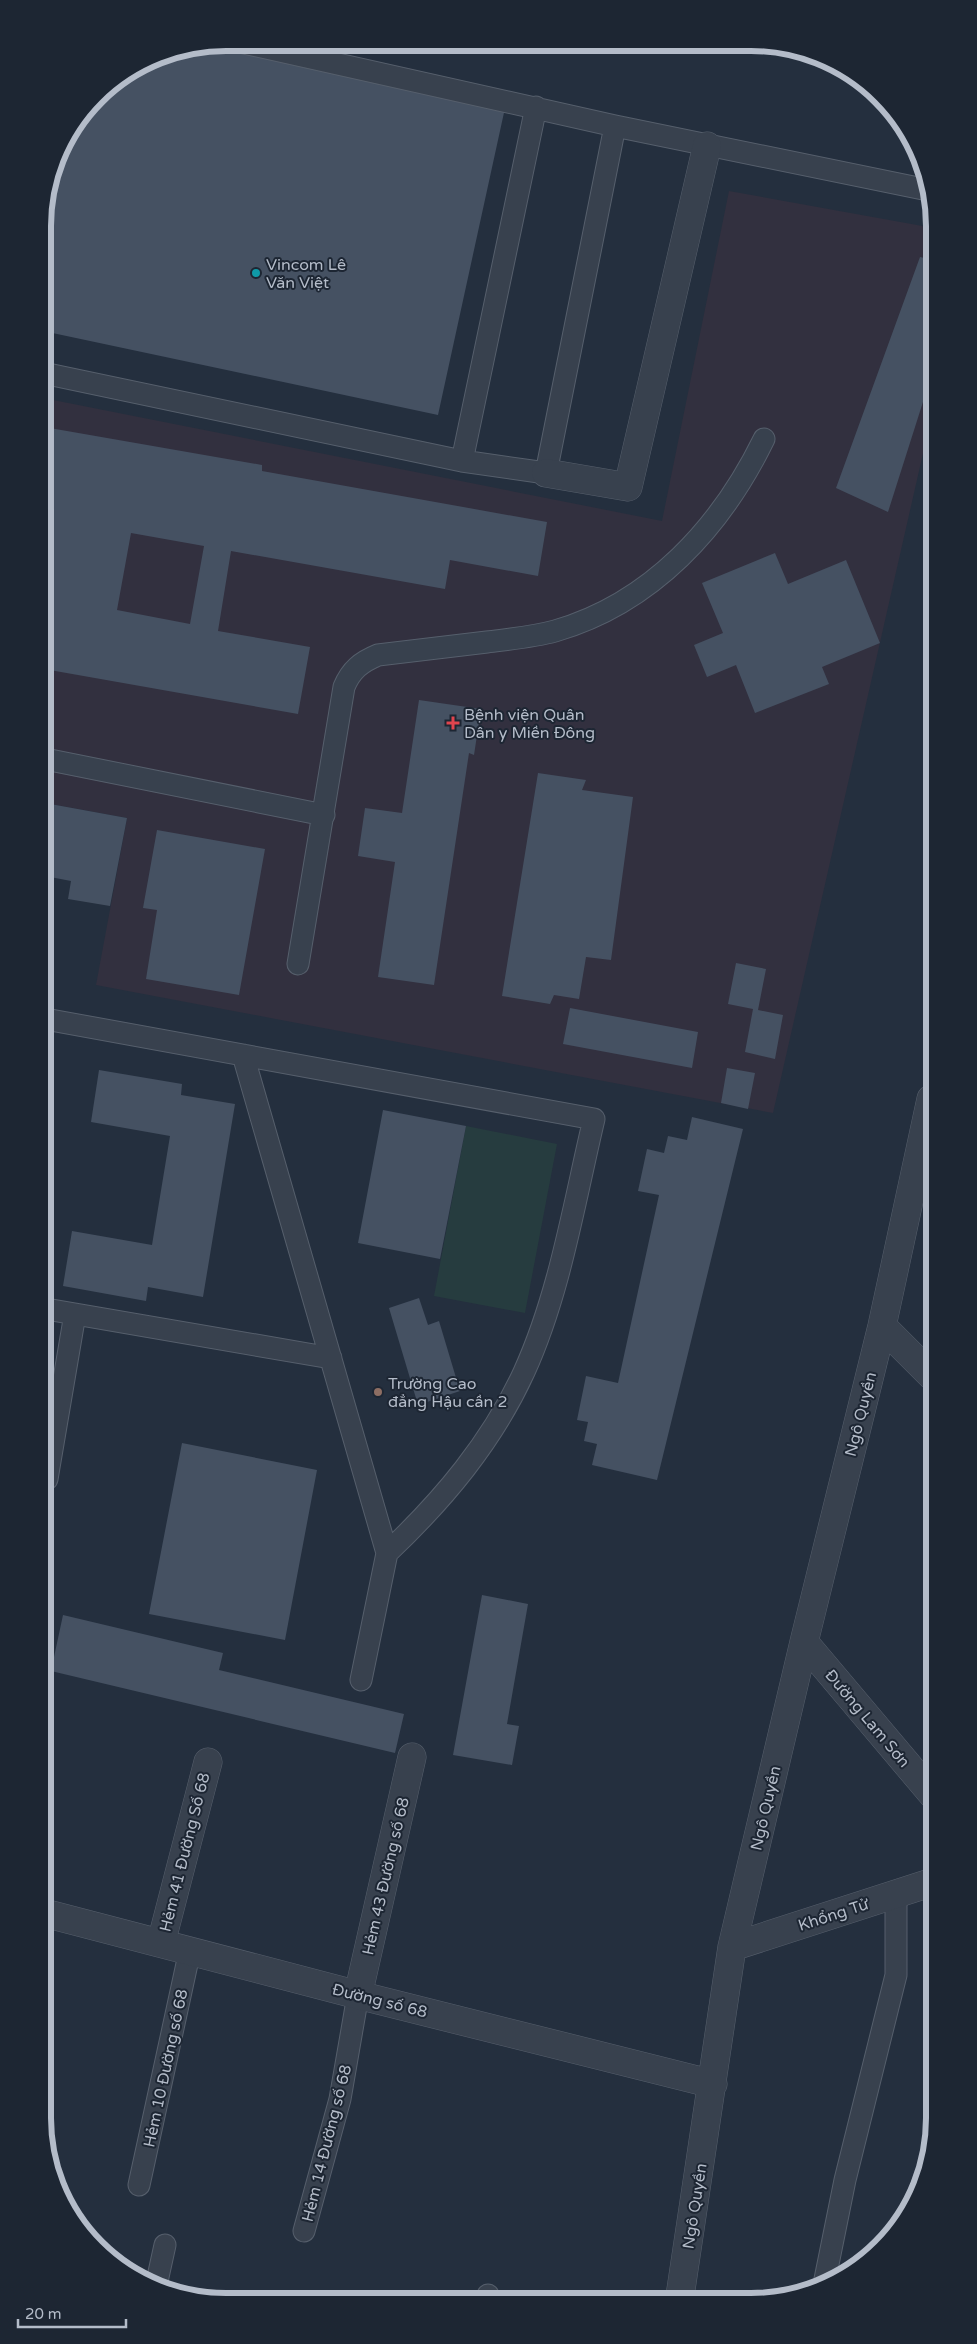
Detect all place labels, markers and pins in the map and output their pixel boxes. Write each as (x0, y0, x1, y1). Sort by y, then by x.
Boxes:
place label: Vincom Lê Văn Việt (266, 255, 346, 293)
marker: Vincom Lê Văn Việt (250, 267, 262, 279)
place label: Bệnh viện Quân Dân y Miền Đông (464, 705, 595, 743)
marker: Bệnh viện Quân Dân y Miền Đông (446, 716, 460, 730)
place label: Trường Cao đẳng Hậu cần 2 (388, 1374, 508, 1412)
marker: Trường Cao đẳng Hậu cần 2 (372, 1386, 384, 1398)

